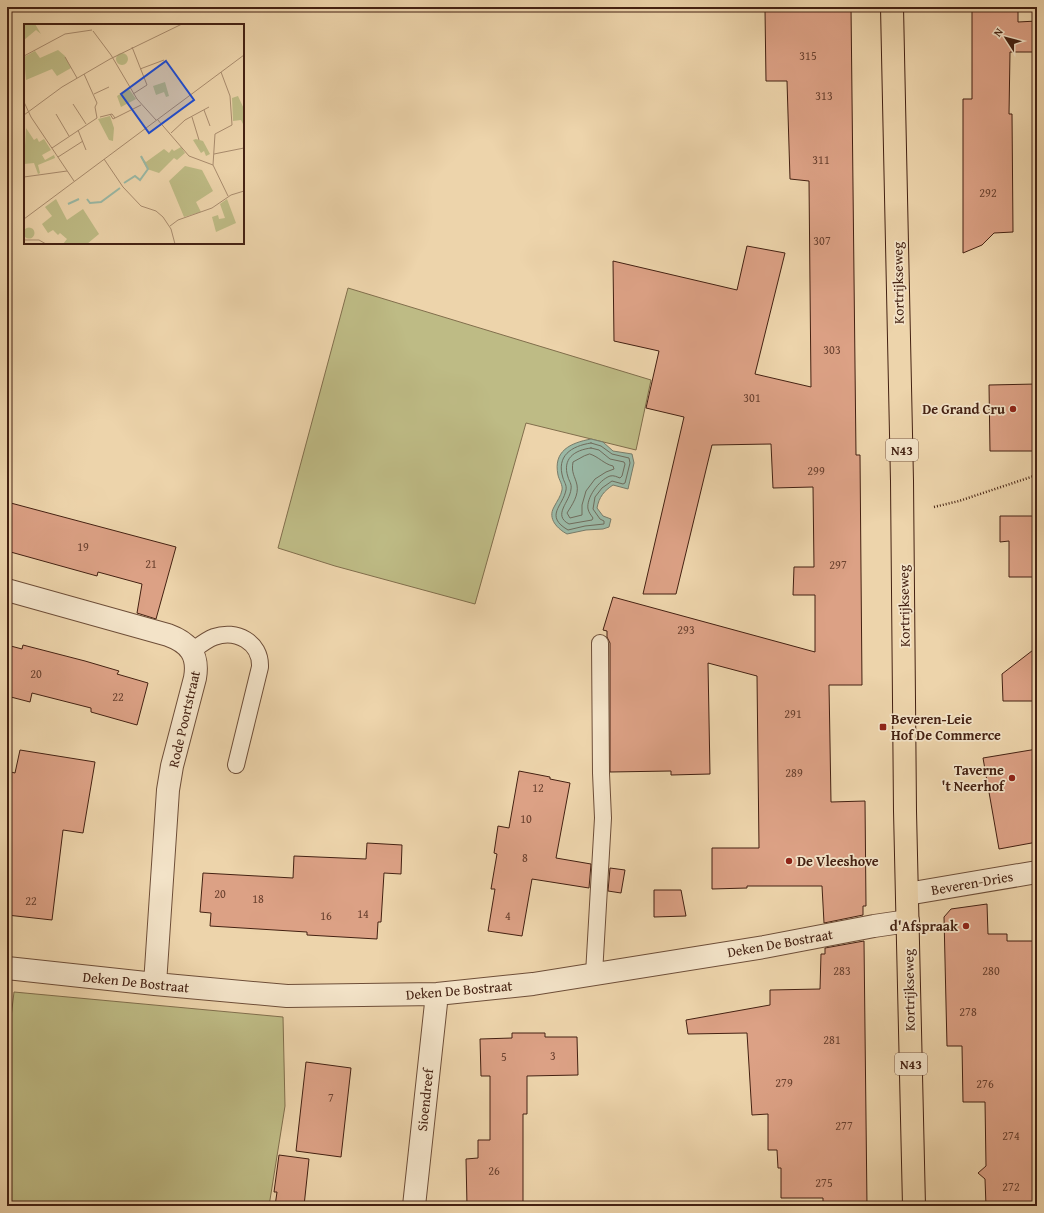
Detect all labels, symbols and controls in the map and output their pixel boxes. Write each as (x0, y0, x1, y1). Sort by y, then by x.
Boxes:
north arrow (986, 18, 1026, 58)
inset map (24, 24, 244, 244)
text: N (989, 24, 1007, 40)
house number: 315 (799, 47, 817, 64)
house number: 313 (815, 87, 833, 104)
house number: 311 (812, 151, 830, 168)
house number: 292 (979, 184, 997, 201)
house number: 307 (813, 232, 831, 249)
street label: Kortrijkseweg (887, 242, 909, 324)
house number: 303 (823, 341, 841, 358)
house number: 301 (743, 389, 761, 406)
place label: De Grand Cru (922, 399, 1005, 419)
marker: De Grand Cru (1008, 404, 1018, 414)
road number: N43 (886, 439, 918, 461)
house number: 299 (807, 462, 825, 479)
house number: 19 (77, 538, 89, 555)
house number: 21 (145, 555, 157, 572)
house number: 297 (829, 556, 847, 573)
street label: Kortrijkseweg (893, 565, 915, 647)
house number: 293 (677, 621, 695, 638)
house number: 20 (30, 665, 42, 682)
street label: Rode Poortstraat (163, 668, 205, 770)
house number: 22 (112, 688, 124, 705)
house number: 291 (784, 705, 802, 722)
place label: Beveren-Leie Hof De Commerce (891, 709, 1001, 745)
marker: Beveren-Leie Hof De Commerce (878, 722, 888, 732)
place label: Taverne 't Neerhof (942, 760, 1006, 796)
house number: 289 (785, 764, 803, 781)
marker: Taverne 't Neerhof (1007, 773, 1017, 783)
house number: 12 (532, 779, 544, 796)
house number: 10 (520, 810, 532, 827)
house number: 8 (522, 849, 528, 866)
place label: De Vleeshove (797, 851, 879, 871)
marker: De Vleeshove (784, 856, 794, 866)
street label: Beveren-Dries (929, 866, 1015, 900)
house number: 20 (214, 885, 226, 902)
house number: 18 (252, 890, 264, 907)
house number: 22 (25, 892, 37, 909)
house number: 14 (357, 905, 369, 922)
house number: 16 (320, 907, 332, 924)
house number: 4 (505, 907, 511, 924)
place label: d'Afspraak (890, 916, 959, 936)
marker: d'Afspraak (961, 921, 971, 931)
street label: Deken De Bostraat (726, 924, 834, 962)
street label: Kortrijkseweg (898, 949, 920, 1031)
house number: 283 (833, 962, 851, 979)
house number: 280 (982, 962, 1000, 979)
street label: Deken De Bostraat (82, 966, 190, 998)
street label: Deken De Bostraat (405, 975, 513, 1005)
house number: 278 (959, 1003, 977, 1020)
house number: 281 (823, 1031, 841, 1048)
house number: 3 (550, 1047, 556, 1064)
house number: 5 (501, 1048, 507, 1065)
road number: N43 (895, 1053, 927, 1075)
street label: Sioendreef (412, 1066, 438, 1132)
house number: 279 (775, 1074, 793, 1091)
house number: 276 (976, 1075, 994, 1092)
house number: 7 (328, 1089, 334, 1106)
house number: 277 (835, 1117, 853, 1134)
house number: 274 (1002, 1127, 1020, 1144)
house number: 26 (488, 1162, 500, 1179)
house number: 275 (815, 1174, 833, 1191)
house number: 272 (1002, 1178, 1020, 1195)

